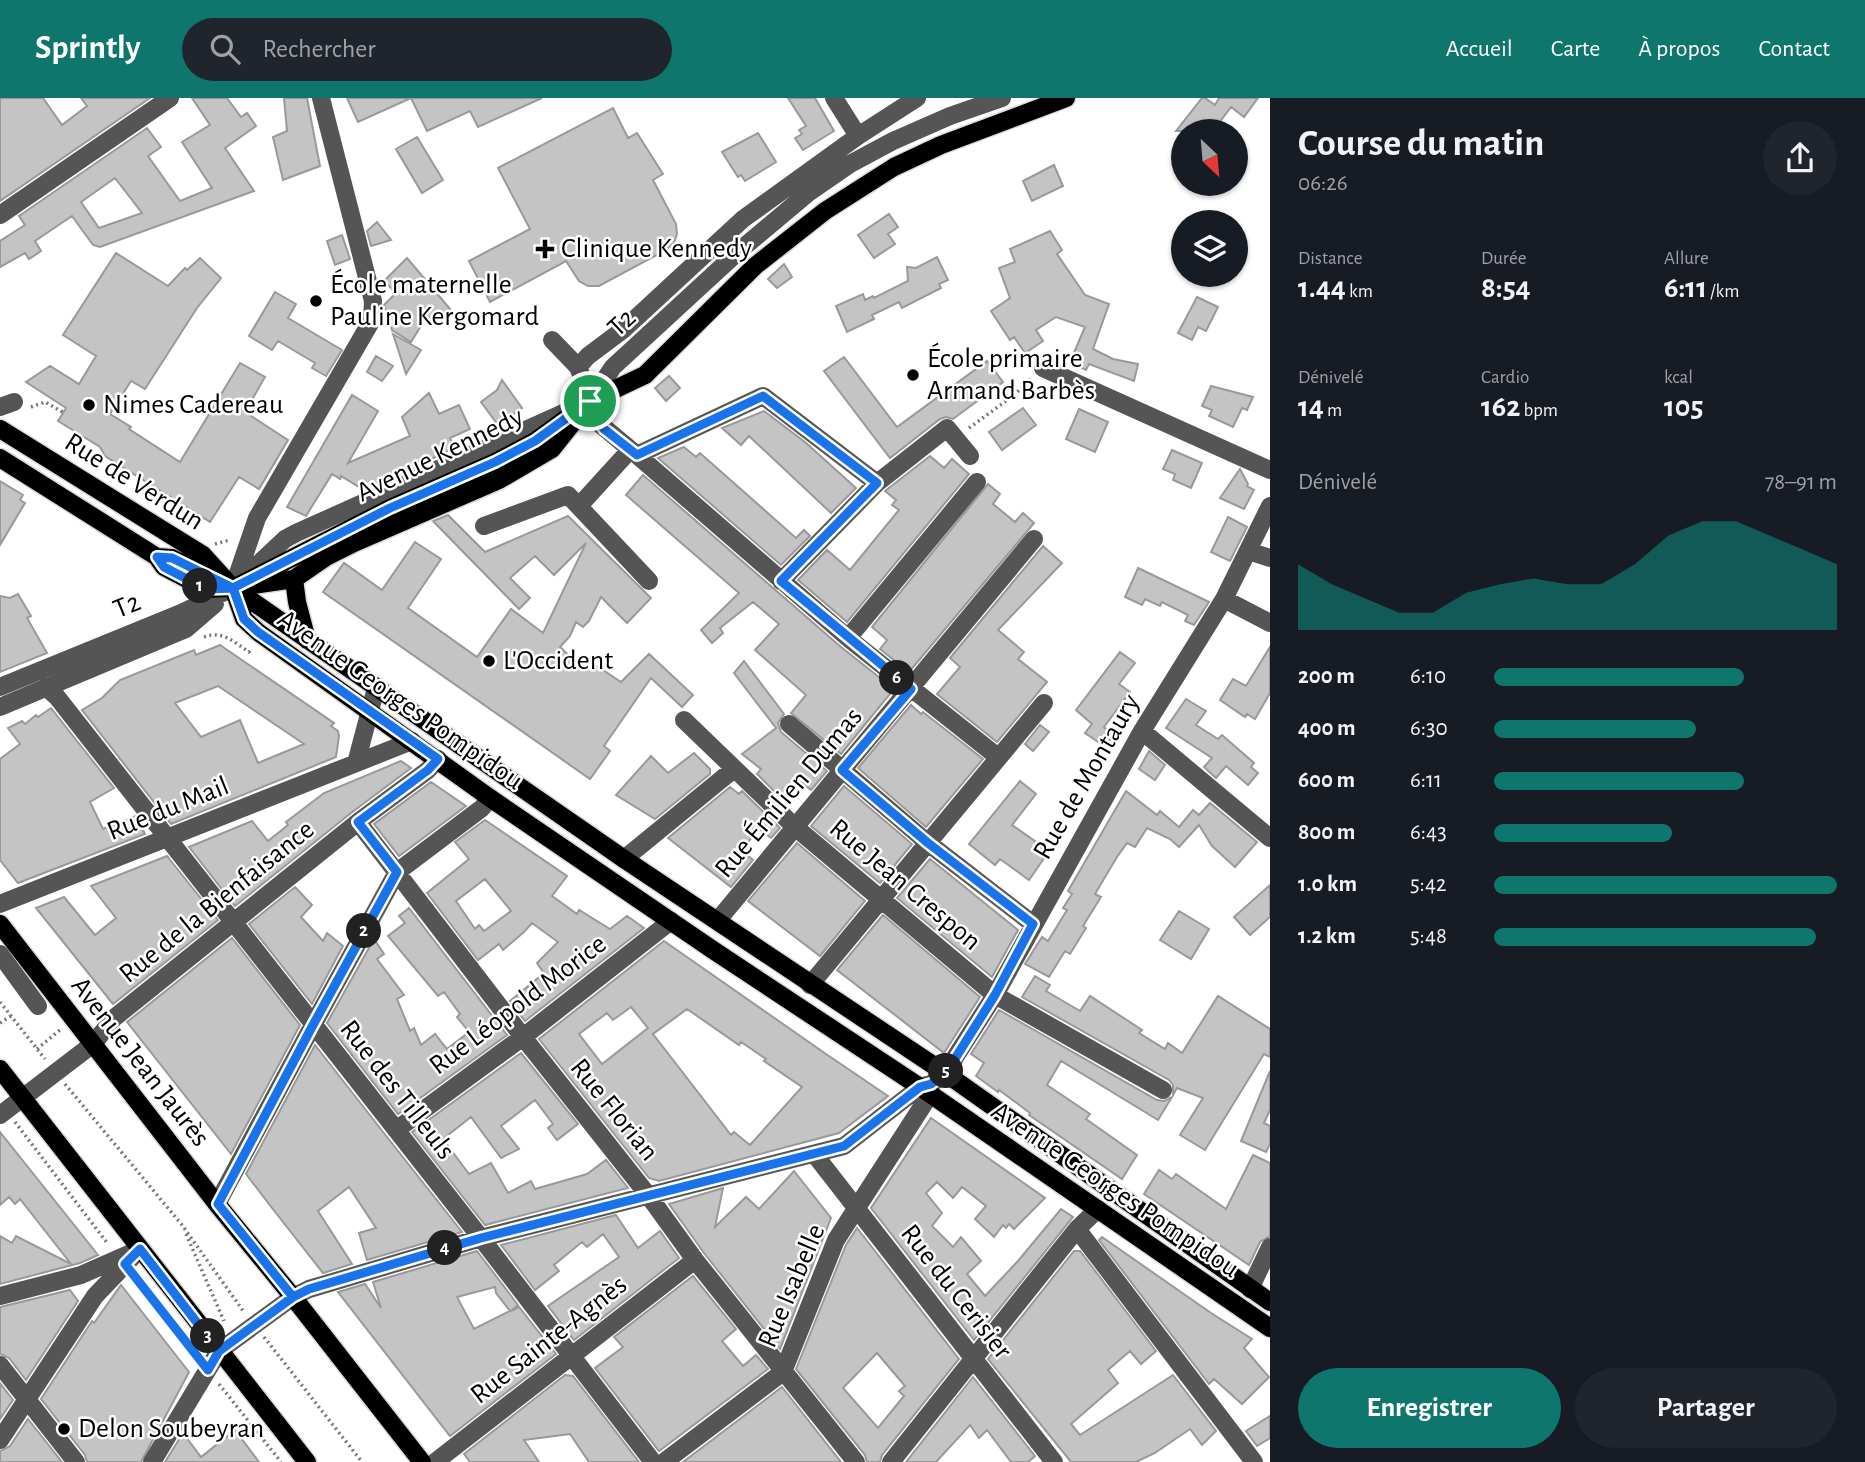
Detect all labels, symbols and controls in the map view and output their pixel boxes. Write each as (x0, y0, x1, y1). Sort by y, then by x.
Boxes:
search box (182, 18, 672, 81)
icon: search (206, 30, 244, 68)
text: Sprintly (35, 32, 140, 65)
text: Rechercher (262, 36, 376, 62)
text: Accueil (1446, 37, 1513, 61)
text: Carte (1551, 37, 1600, 61)
text: À propos (1638, 37, 1720, 61)
text: Contact (1758, 37, 1830, 61)
north arrow (1171, 119, 1248, 196)
map controls (1171, 119, 1248, 287)
button: share (1763, 121, 1837, 195)
text: Course du matin (1298, 125, 1544, 163)
text: 06:26 (1298, 172, 1348, 195)
button: layers (1171, 210, 1248, 287)
place label: Clinique Kennedy (561, 235, 752, 263)
marker: Clinique Kennedy (535, 239, 555, 259)
text: Distance (1298, 249, 1362, 268)
text: Durée (1481, 249, 1526, 268)
text: Allure (1664, 249, 1709, 268)
place label: École maternelle Pauline Kergomard (330, 268, 539, 331)
text: 1.44 (1298, 273, 1346, 303)
text: 8:54 (1481, 273, 1531, 303)
text: 6:11 (1664, 273, 1707, 303)
text: km (1346, 282, 1373, 301)
text: /km (1707, 282, 1739, 301)
marker: École maternelle Pauline Kergomard (308, 293, 324, 309)
street label: T2 (603, 304, 641, 342)
place label: École primaire Armand Barbès (927, 342, 1095, 405)
marker: École primaire Armand Barbès (905, 367, 921, 383)
text: Dénivelé (1298, 368, 1363, 387)
text: Cardio (1481, 368, 1529, 387)
text: kcal (1664, 368, 1693, 387)
pin (560, 371, 620, 431)
icon: arrive (571, 382, 609, 420)
place label: Nimes Cadereau (103, 391, 283, 419)
text: 14 (1298, 392, 1324, 422)
text: 162 (1481, 392, 1520, 422)
text: 105 (1664, 392, 1703, 422)
marker: Nimes Cadereau (81, 397, 97, 413)
text: m (1324, 401, 1342, 420)
text: bpm (1520, 401, 1558, 420)
street label: Avenue Kennedy (352, 403, 528, 507)
street label: Rue de Verdun (59, 428, 209, 536)
text: Dénivelé (1298, 471, 1377, 494)
text: 78–91 m (1765, 471, 1837, 494)
pin: 1 (182, 568, 218, 603)
text: 1 (196, 576, 203, 595)
street label: T2 (109, 588, 145, 624)
street label: Avenue Georges Pompidou (272, 605, 528, 795)
place label: L'Occident (503, 647, 613, 675)
marker: L'Occident (481, 653, 497, 669)
pin: 6 (880, 660, 914, 696)
text: 200 m (1298, 665, 1355, 688)
text: 6:10 (1410, 665, 1446, 688)
text: 6 (892, 668, 901, 687)
street label: Rue de Montaury (1029, 690, 1146, 864)
street label: Rue Émilien Dumas (708, 701, 868, 883)
text: 400 m (1298, 717, 1356, 740)
text: 6:30 (1410, 717, 1448, 740)
text: 600 m (1298, 769, 1355, 792)
text: 6:11 (1410, 769, 1442, 792)
street label: Rue du Mail (103, 772, 233, 846)
street label: Rue Jean Crespon (824, 814, 986, 956)
street label: Rue de la Bienfaisance (114, 815, 320, 989)
text: 800 m (1298, 821, 1355, 844)
text: 6:43 (1410, 821, 1447, 844)
text: 1.0 km (1298, 873, 1357, 896)
text: 5:42 (1410, 873, 1446, 896)
pin: 2 (346, 914, 382, 948)
text: 2 (359, 921, 368, 940)
text: 1.2 km (1298, 925, 1356, 948)
text: 5:48 (1410, 925, 1447, 948)
street label: Rue Léopold Morice (424, 930, 612, 1080)
street label: Avenue Jean Jaurès (65, 972, 215, 1152)
street label: Rue des Tilleuls (334, 1015, 460, 1165)
street label: Rue Florian (565, 1054, 663, 1166)
pin: 5 (928, 1054, 964, 1088)
text: 5 (941, 1061, 950, 1080)
street label: Avenue Georges Pompidou (986, 1097, 1244, 1283)
street label: Rue Isabelle (754, 1220, 830, 1352)
street label: Rue du Cerisier (895, 1220, 1017, 1364)
pin: 4 (428, 1230, 462, 1266)
text: 4 (440, 1238, 449, 1257)
street label: Rue Sainte-Agnès (466, 1271, 632, 1409)
pin: 3 (190, 1318, 226, 1354)
text: 3 (203, 1326, 212, 1345)
button: Enregistrer (1298, 1368, 1561, 1448)
button: Partager (1575, 1368, 1837, 1448)
place label: Delon Soubeyran (78, 1415, 264, 1443)
marker: Delon Soubeyran (56, 1421, 72, 1437)

